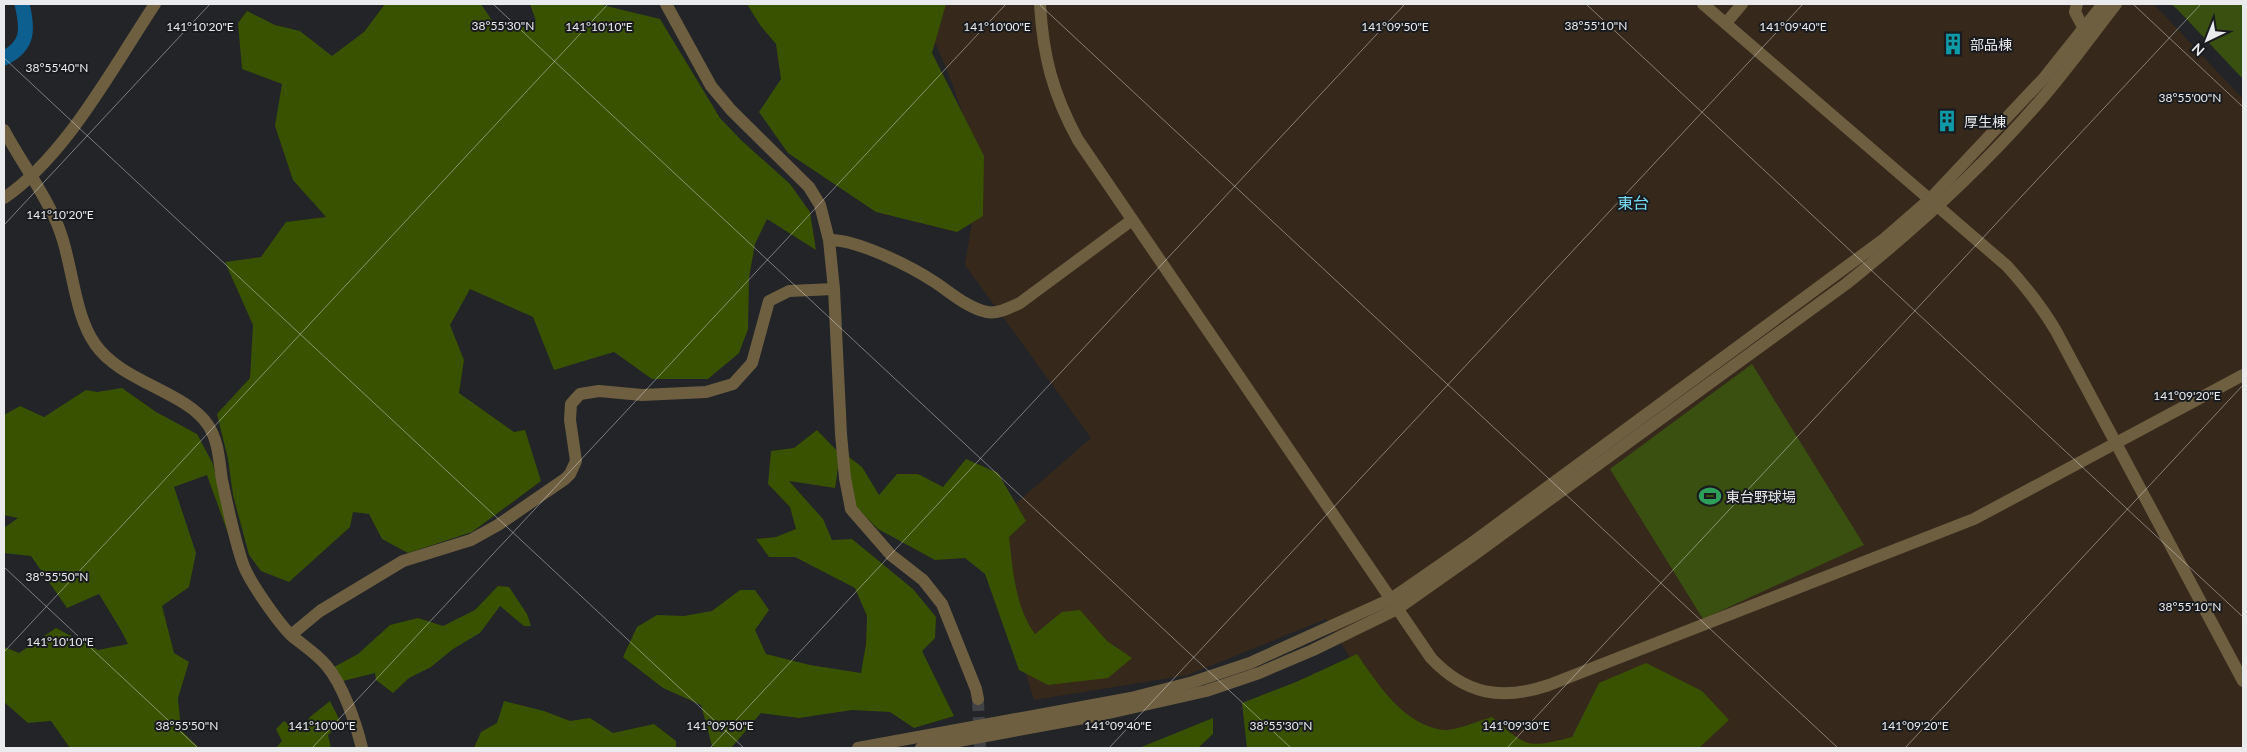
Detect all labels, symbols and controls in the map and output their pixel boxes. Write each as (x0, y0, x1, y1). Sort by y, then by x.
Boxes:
north arrow (2182, 15, 2232, 65)
text: 38°55'30"N (472, 18, 534, 33)
text: 38°55'10"N (1565, 18, 1627, 33)
text: 141°10'20"E (166, 19, 234, 34)
text: 141°10'10"E (565, 19, 633, 34)
text: 141°10'00"E (963, 19, 1031, 34)
text: 141°09'50"E (1361, 19, 1429, 34)
text: 141°09'40"E (1759, 19, 1827, 34)
building icon: 部品棟 (1940, 31, 1966, 57)
place label: 部品棟 (1970, 36, 2012, 53)
text: N (2188, 40, 2208, 60)
text: 38°55'40"N (26, 60, 88, 75)
text: 38°55'00"N (2159, 90, 2221, 105)
building icon: 厚生棟 (1934, 108, 1960, 134)
place label: 厚生棟 (1964, 113, 2006, 130)
district label: 東台 (1617, 193, 1649, 212)
text: 141°10'20"E (26, 207, 94, 222)
text: 141°09'20"E (2153, 388, 2221, 403)
sports icon: 東台野球場 (1697, 483, 1723, 509)
place label: 東台野球場 (1726, 488, 1796, 505)
text: 38°55'50"N (26, 569, 88, 584)
text: 38°55'10"N (2159, 599, 2221, 614)
text: 141°10'10"E (26, 634, 94, 649)
text: 38°55'50"N (156, 718, 218, 733)
text: 141°10'00"E (288, 718, 356, 733)
text: 141°09'50"E (686, 718, 754, 733)
text: 141°09'40"E (1084, 718, 1152, 733)
text: 38°55'30"N (1250, 718, 1312, 733)
text: 141°09'30"E (1482, 718, 1550, 733)
text: 141°09'20"E (1881, 718, 1949, 733)

